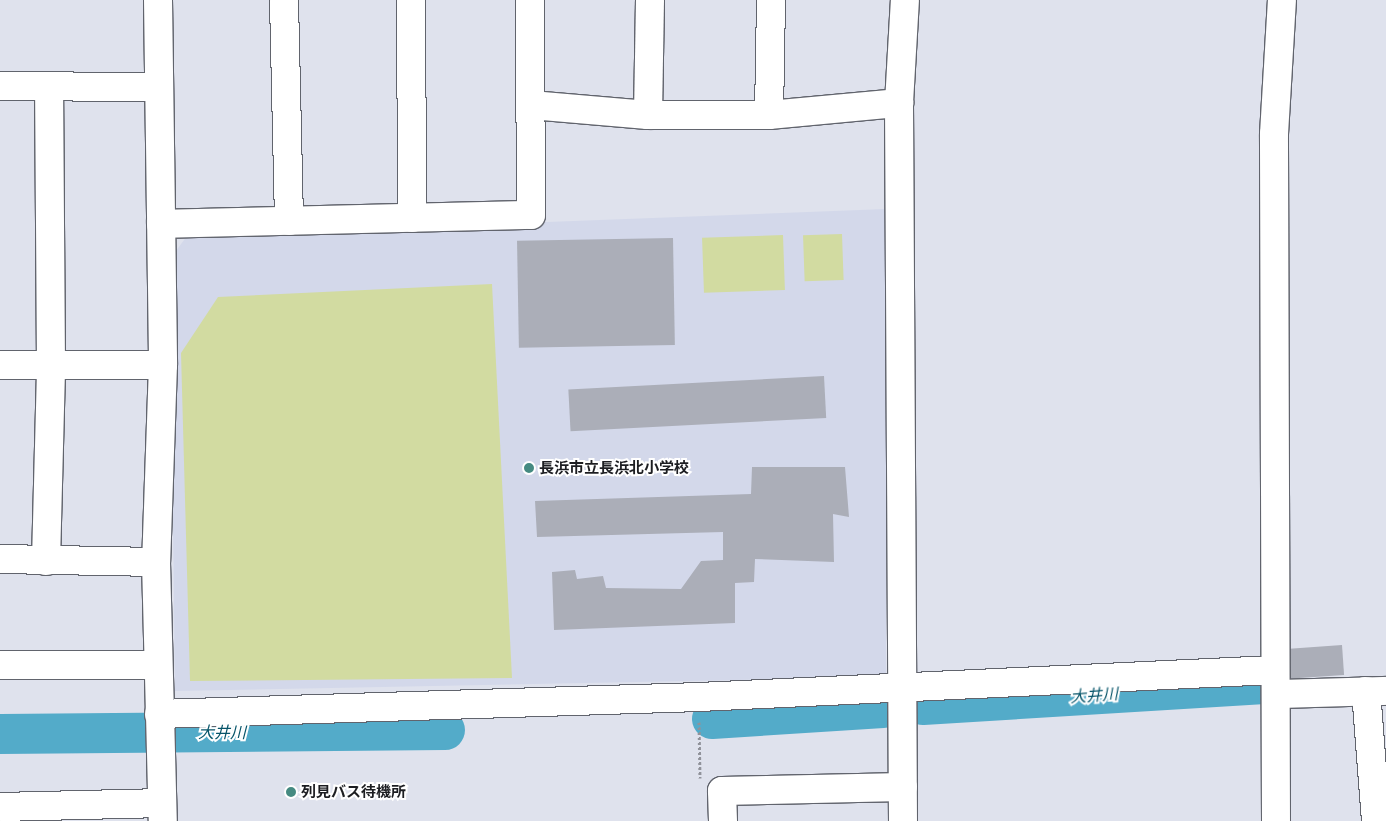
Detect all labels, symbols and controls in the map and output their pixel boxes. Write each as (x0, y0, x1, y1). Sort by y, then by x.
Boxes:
place label: 長浜市立長浜北小学校 (539, 459, 689, 477)
marker: 長浜市立長浜北小学校 (523, 462, 535, 474)
water label: 大井川 (1069, 684, 1119, 706)
water label: 大井川 (198, 722, 246, 742)
place label: 列見バス待機所 (301, 783, 406, 801)
marker: 列見バス待機所 (285, 786, 297, 798)

